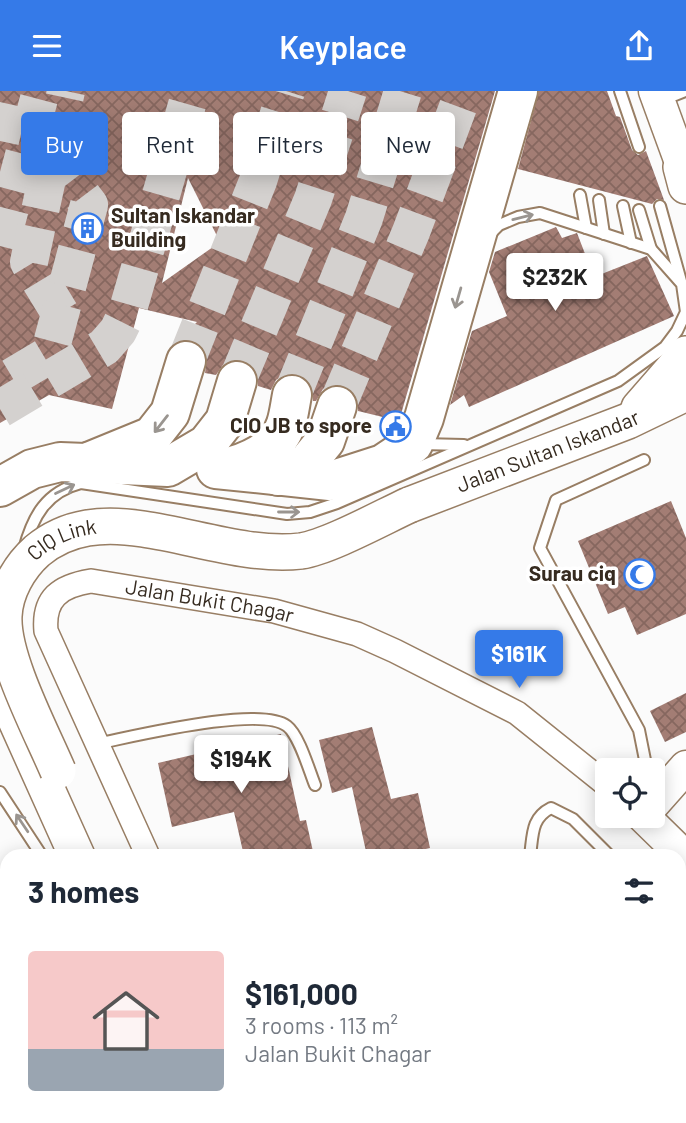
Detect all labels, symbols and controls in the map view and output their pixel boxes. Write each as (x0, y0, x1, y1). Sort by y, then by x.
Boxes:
icon: menu (28, 27, 66, 65)
text: Keyplace (279, 27, 407, 65)
icon: share (620, 27, 658, 65)
chip: Buy (21, 112, 108, 175)
chip: Rent (122, 112, 219, 175)
chip: Filters (233, 112, 347, 175)
chip: New (361, 112, 455, 175)
place label: Sultan Iskandar Building (111, 202, 255, 251)
one-way arrow (511, 210, 533, 223)
building icon: Sultan Iskandar Building (71, 211, 105, 245)
pin: $232K (506, 253, 604, 313)
text: $232K (522, 262, 588, 290)
one-way arrow (451, 287, 464, 309)
street label: Jalan Sultan Iskandar (453, 403, 643, 497)
public building icon: CIO JB to spore (378, 409, 412, 443)
place label: CIO JB to spore (230, 412, 372, 437)
one-way arrow (153, 415, 168, 433)
one-way arrow (54, 482, 75, 495)
one-way arrow (277, 506, 300, 519)
street label: CIQ Link (21, 513, 98, 565)
mosque icon: Surau ciq (622, 557, 656, 591)
place label: Surau ciq (529, 560, 616, 585)
street label: Jalan Bukit Chagar (124, 573, 297, 627)
pin: $161K (470, 631, 568, 690)
text: $161K (491, 639, 547, 667)
pin: $194K (192, 735, 290, 795)
text: $194K (210, 744, 272, 772)
map controls (595, 758, 665, 828)
button: locate (595, 758, 665, 828)
one-way arrow (14, 814, 28, 834)
icon: filters (620, 872, 658, 910)
text: 3 homes (28, 873, 139, 909)
text: $161,000 (245, 975, 358, 1011)
icon: home (84, 979, 168, 1063)
text: 3 rooms · 113 m² (245, 1011, 398, 1039)
text: Jalan Bukit Chagar (245, 1039, 431, 1067)

